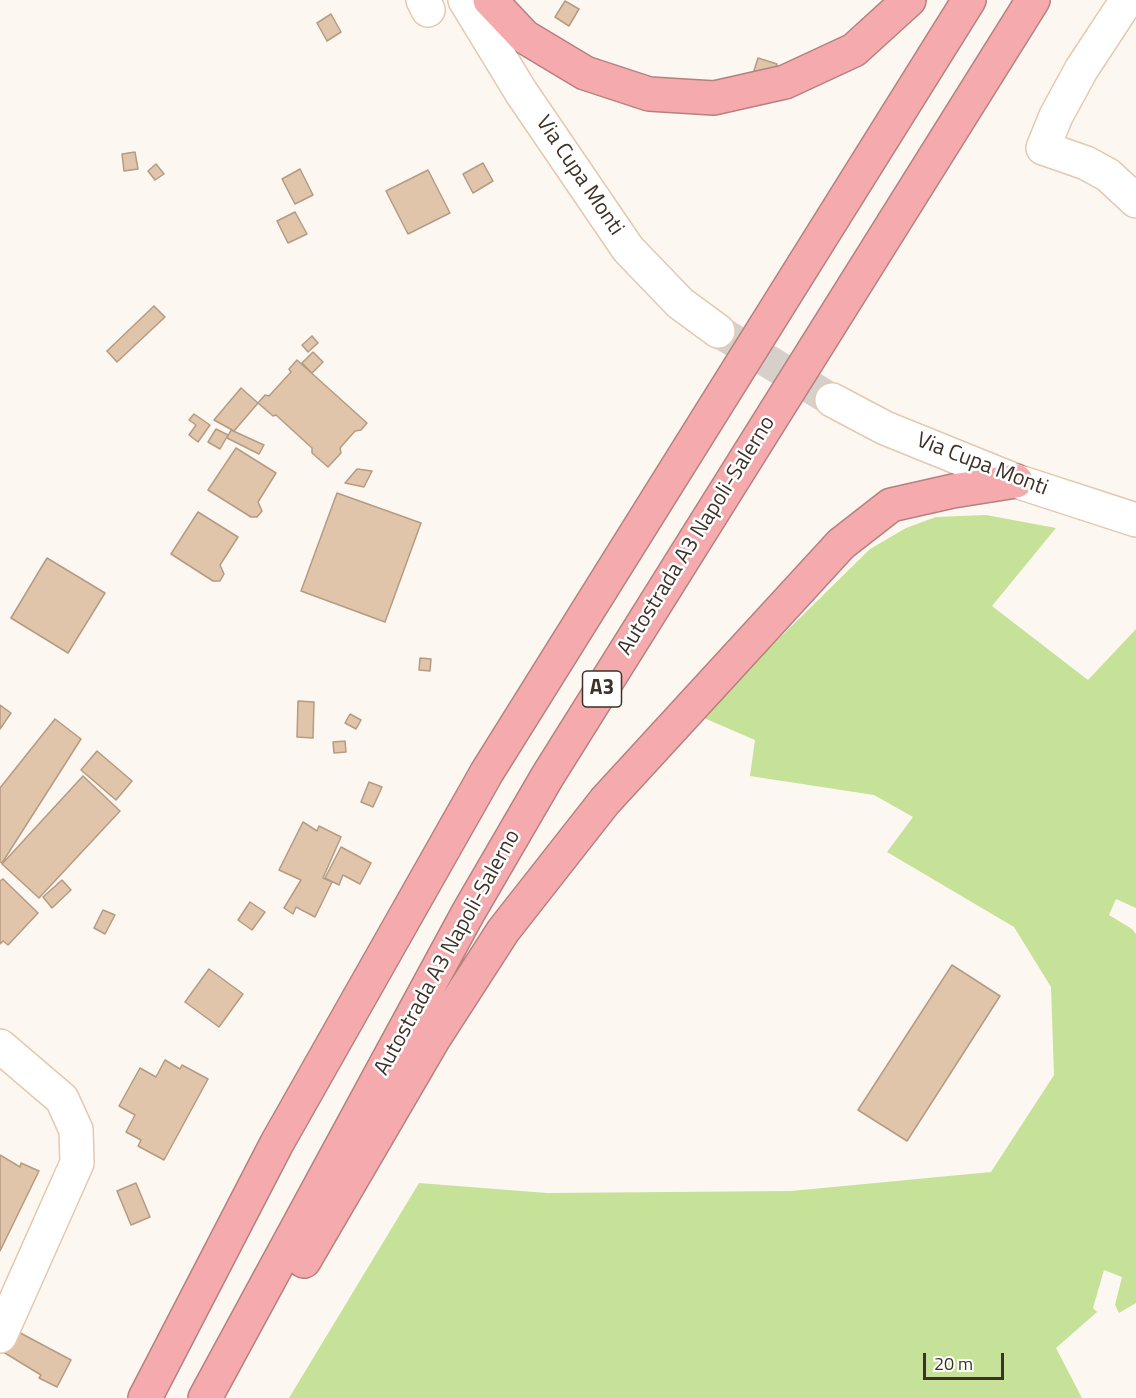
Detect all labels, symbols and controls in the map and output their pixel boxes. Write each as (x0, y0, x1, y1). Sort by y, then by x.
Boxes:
street label: Via Cupa Monti (529, 111, 629, 241)
street label: Autostrada A3 Napoli-Salerno (612, 412, 782, 660)
street label: Via Cupa Monti (913, 428, 1051, 502)
road number: A3 (582, 671, 622, 707)
street label: Autostrada A3 Napoli-Salerno (369, 826, 527, 1080)
scale bar (926, 1341, 1007, 1379)
text: 20 m (934, 1350, 973, 1377)

